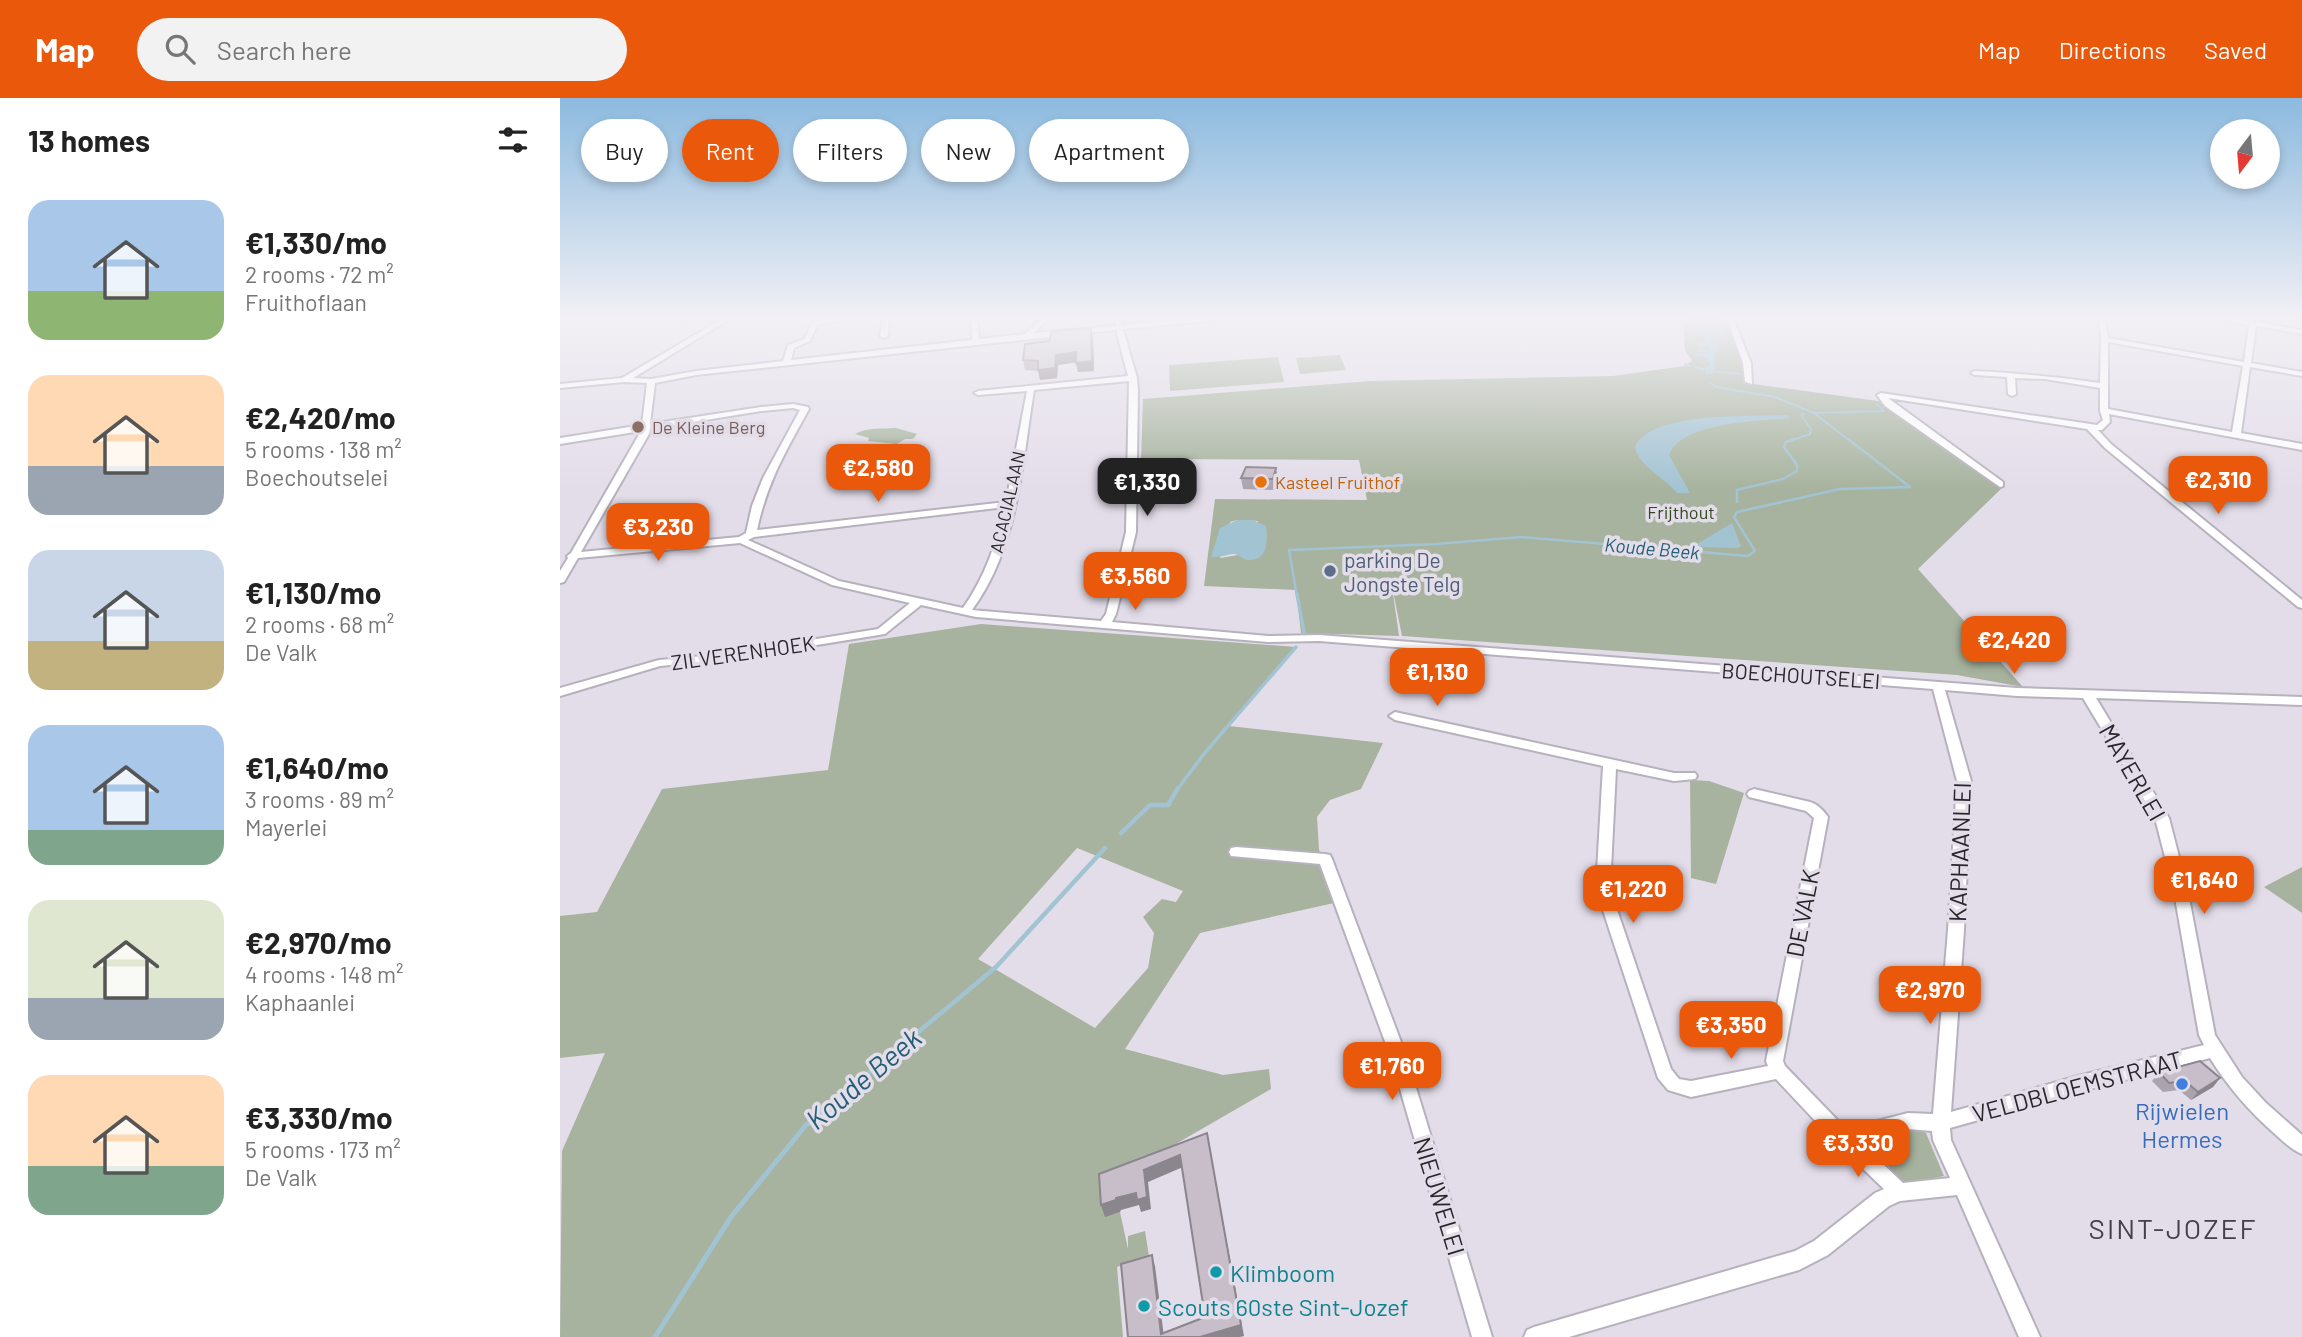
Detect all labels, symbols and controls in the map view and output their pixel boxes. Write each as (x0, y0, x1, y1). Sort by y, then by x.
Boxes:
search box (137, 18, 627, 81)
text: Map (35, 29, 95, 69)
icon: search (161, 30, 199, 68)
text: Search here (217, 34, 352, 65)
text: Map (1978, 35, 2021, 64)
text: Directions (2059, 35, 2166, 64)
text: Saved (2204, 35, 2267, 64)
chip: Buy (581, 119, 668, 182)
chip: Rent (682, 119, 779, 182)
chip: Filters (793, 119, 907, 182)
chip: New (921, 119, 1015, 182)
chip: Apartment (1029, 119, 1189, 182)
north arrow (2210, 119, 2280, 189)
map controls (2210, 119, 2280, 189)
icon: filters (494, 121, 532, 159)
text: 13 homes (28, 122, 150, 158)
text: €1,330/mo (245, 224, 387, 260)
icon: home (84, 228, 168, 312)
text: 2 rooms · 72 m² (245, 260, 394, 288)
text: Fruithoflaan (245, 288, 367, 316)
text: €2,420/mo (245, 399, 396, 435)
icon: home (84, 403, 168, 487)
place label: De Kleine Berg (652, 416, 765, 438)
marker: De Kleine Berg (630, 419, 646, 435)
text: 5 rooms · 138 m² (245, 435, 402, 463)
pin: €2,580 (821, 444, 935, 504)
street label: ACACIALAAN (985, 449, 1029, 555)
text: €2,580 (842, 453, 914, 481)
pin: €2,310 (2161, 456, 2275, 516)
pin: €1,330 (1090, 458, 1204, 518)
text: Boechoutselei (245, 463, 388, 491)
text: €2,310 (2184, 465, 2252, 493)
text: €1,330 (1114, 467, 1180, 495)
place label: Kasteel Fruithof (1275, 471, 1400, 493)
marker: Kasteel Fruithof (1253, 474, 1269, 490)
park label: Frijthout (1647, 501, 1715, 523)
pin: €3,230 (601, 504, 715, 563)
text: €3,230 (622, 512, 694, 540)
water label: Koude Beek (1604, 532, 1701, 564)
place label: parking De Jongste Telg (1344, 547, 1461, 596)
pin: €3,560 (1078, 552, 1192, 612)
text: €3,560 (1100, 561, 1170, 589)
marker: parking De Jongste Telg (1322, 563, 1338, 579)
text: €1,130/mo (245, 574, 382, 610)
icon: home (84, 578, 168, 662)
text: 2 rooms · 68 m² (245, 610, 394, 638)
pin: €2,420 (1957, 616, 2071, 676)
text: €2,420 (1977, 625, 2051, 653)
street label: ZILVERENHOEK (669, 629, 817, 674)
text: De Valk (245, 638, 317, 666)
pin: €1,130 (1380, 648, 1494, 708)
text: €1,130 (1406, 657, 1468, 685)
street label: BOECHOUTSELEI (1721, 657, 1881, 693)
street label: MAYERLEI (2094, 718, 2172, 826)
text: €1,640/mo (245, 749, 389, 785)
icon: home (84, 753, 168, 837)
street label: KAPHAANLEI (1942, 782, 1976, 922)
text: 3 rooms · 89 m² (245, 785, 394, 813)
text: Mayerlei (245, 813, 327, 841)
pin: €1,640 (2147, 856, 2261, 916)
text: €1,640 (2170, 865, 2238, 893)
pin: €1,220 (1576, 866, 1690, 925)
street label: DE VALK (1779, 866, 1825, 959)
text: €1,220 (1599, 874, 1667, 902)
text: €2,970/mo (245, 924, 392, 960)
icon: home (84, 928, 168, 1012)
text: 4 rooms · 148 m² (245, 960, 404, 988)
pin: €2,970 (1873, 967, 1987, 1026)
text: €2,970 (1895, 975, 1965, 1003)
text: Kaphaanlei (245, 988, 355, 1016)
pin: €3,350 (1674, 1002, 1788, 1061)
text: €3,350 (1695, 1010, 1767, 1038)
water label: Koude Beek (799, 1020, 928, 1136)
pin: €1,760 (1335, 1042, 1449, 1102)
street label: VELDBLOEMSTRAAT (1969, 1044, 2185, 1128)
text: €1,760 (1359, 1051, 1425, 1079)
marker: Rijwielen Hermes (2174, 1076, 2190, 1092)
place label: Rijwielen Hermes (2135, 1096, 2229, 1153)
text: €3,330/mo (245, 1099, 393, 1135)
icon: home (84, 1103, 168, 1187)
pin: €3,330 (1801, 1119, 1915, 1179)
text: €3,330 (1822, 1128, 1894, 1156)
street label: NIEUWELEI (1408, 1133, 1472, 1259)
text: 5 rooms · 173 m² (245, 1135, 401, 1163)
text: De Valk (245, 1163, 317, 1191)
district label: SINT-JOZEF (2089, 1211, 2257, 1245)
place label: Klimboom (1230, 1258, 1335, 1287)
marker: Klimboom (1208, 1264, 1224, 1280)
place label: Scouts 60ste Sint-Jozef (1158, 1292, 1409, 1321)
marker: Scouts 60ste Sint-Jozef (1136, 1298, 1152, 1314)

